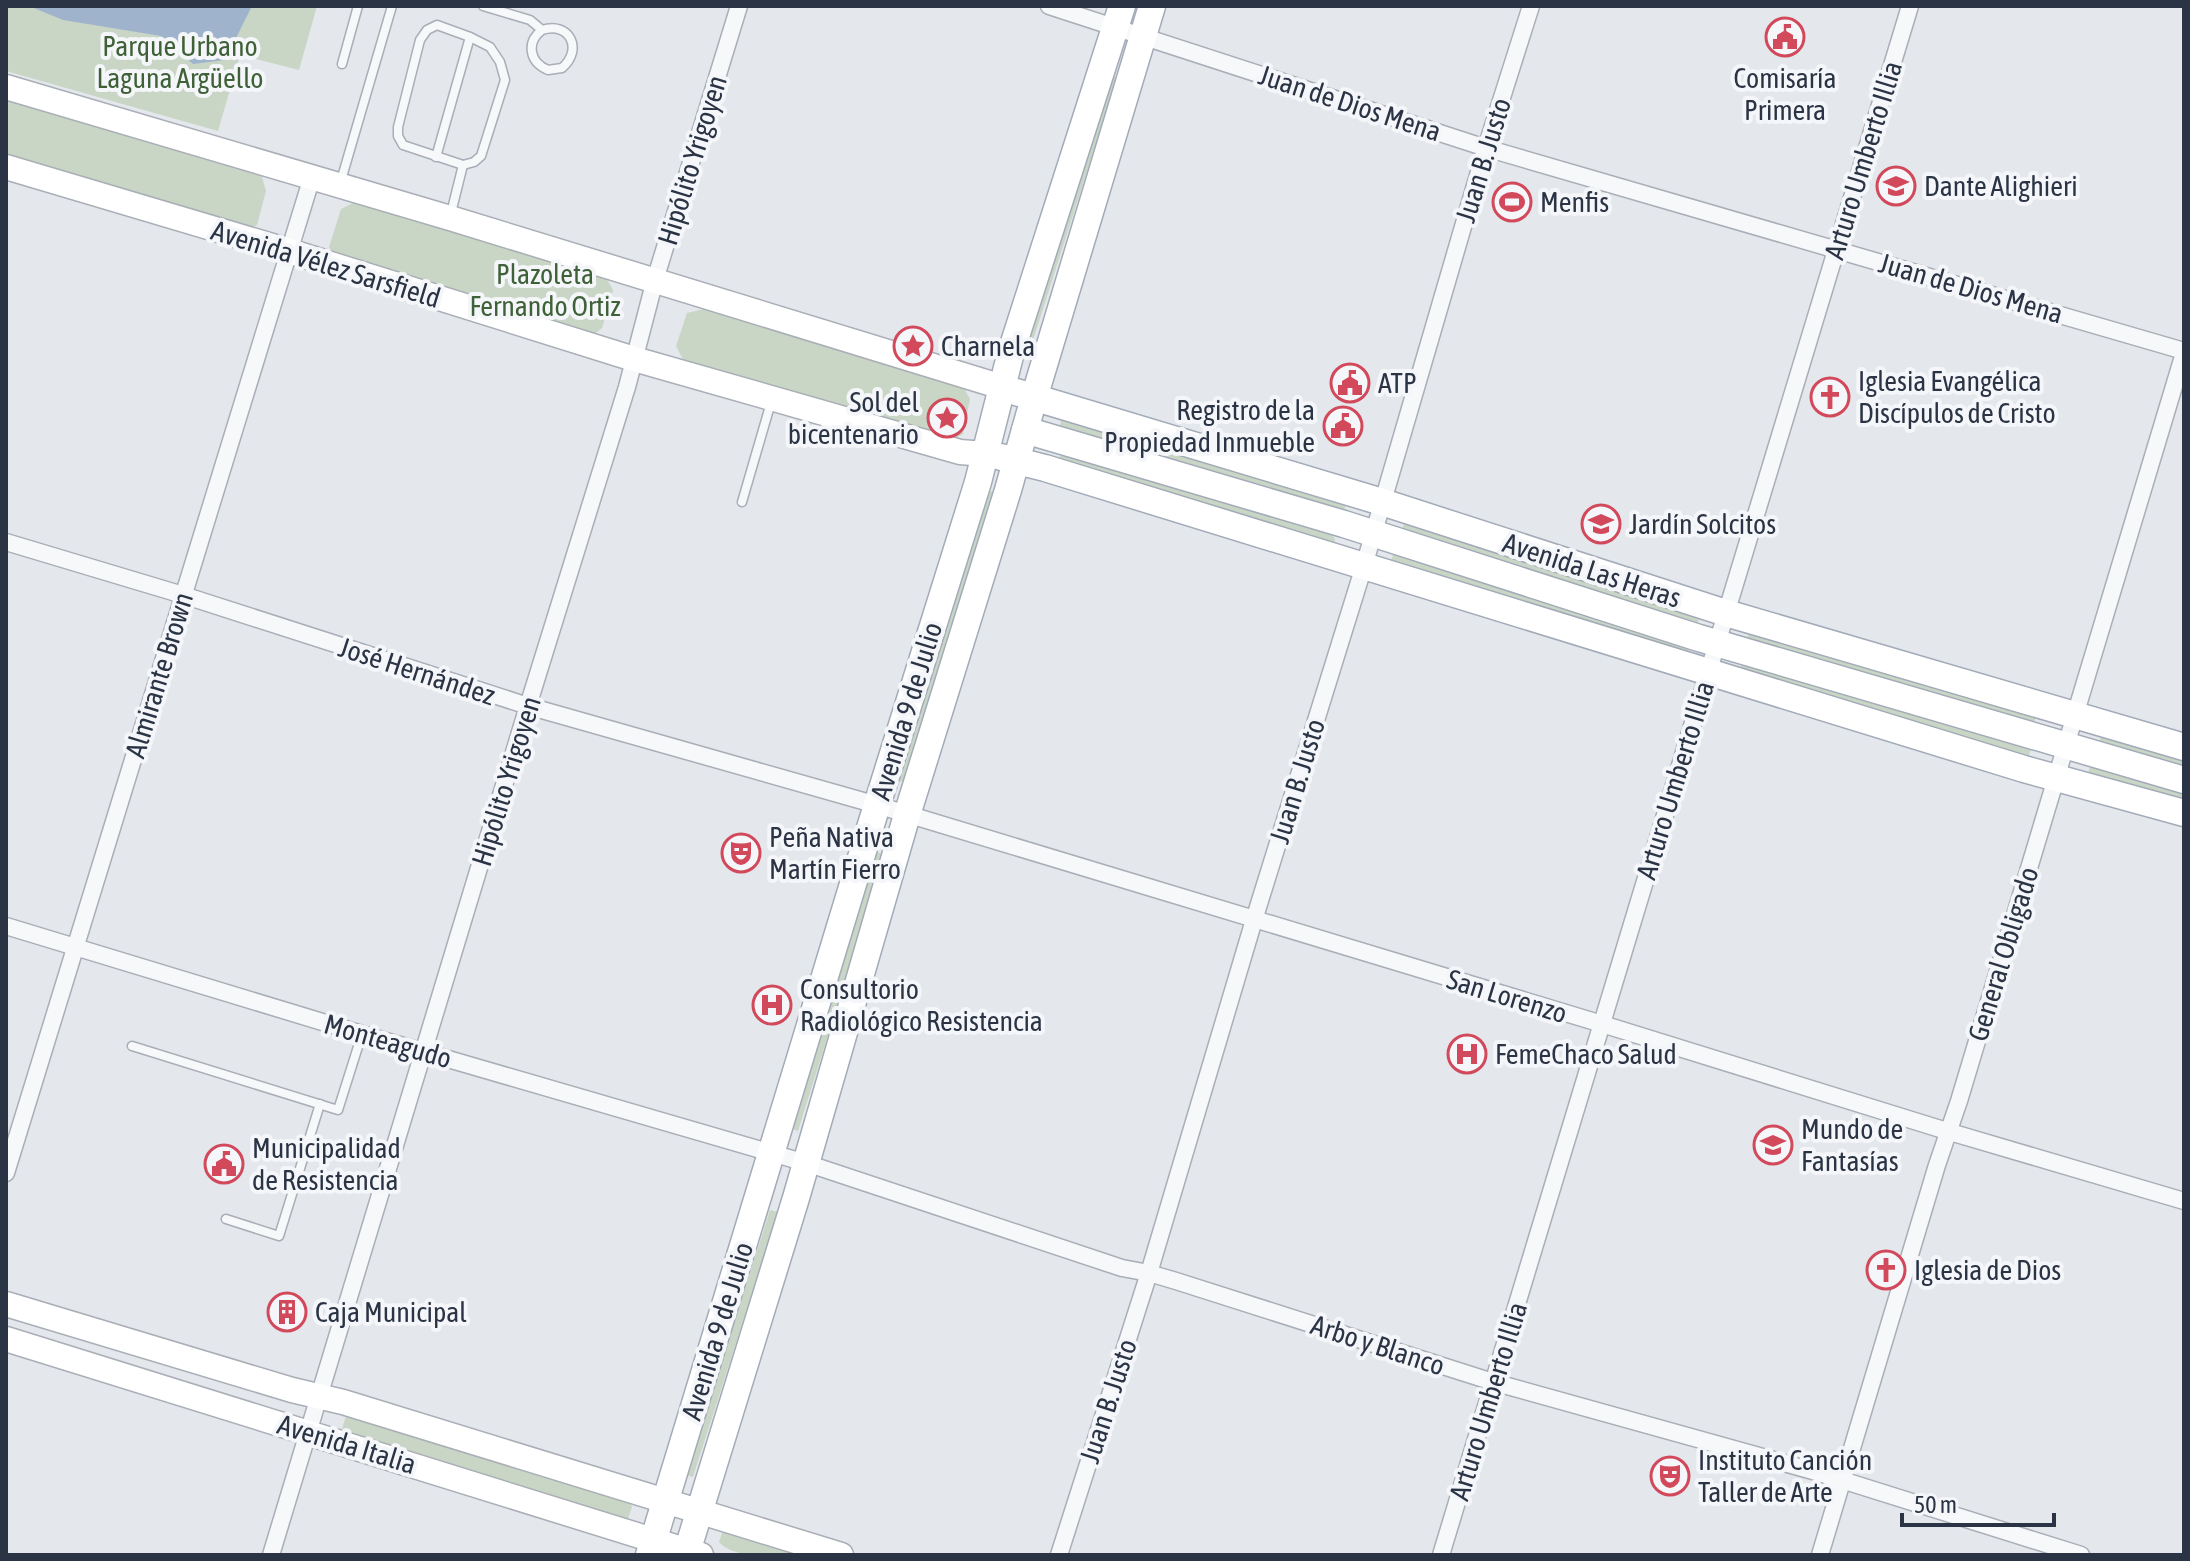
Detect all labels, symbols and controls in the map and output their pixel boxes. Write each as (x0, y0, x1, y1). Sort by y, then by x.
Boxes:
public building icon: Comisaría Primera (1764, 16, 1806, 58)
park label: Parque Urbano Laguna Argüello (97, 30, 264, 94)
street label: Arturo Umberto Illia (1818, 57, 1908, 263)
street label: Juan de Dios Mena (1255, 58, 1445, 148)
place label: Comisaría Primera (1734, 62, 1837, 126)
street label: Hipólito Yrigoyen (651, 71, 733, 249)
street label: Juan B. Justo (1449, 94, 1517, 226)
school or university icon: Dante Alighieri (1875, 165, 1917, 207)
place label: Dante Alighieri (1924, 170, 2078, 202)
sports icon: Menfis (1491, 181, 1533, 223)
place label: Menfis (1540, 186, 1609, 218)
street label: Avenida Vélez Sarsfield (208, 214, 444, 314)
street label: Juan de Dios Mena (1875, 246, 2067, 330)
park label: Plazoleta Fernando Ortiz (469, 258, 621, 322)
place icon: Charnela (892, 325, 934, 367)
place label: Charnela (941, 330, 1035, 362)
public building icon: ATP (1329, 362, 1371, 404)
place label: Iglesia Evangélica Discípulos de Cristo (1858, 365, 2056, 429)
place label: ATP (1378, 367, 1417, 399)
church icon: Iglesia Evangélica Discípulos de Cristo (1809, 376, 1851, 418)
place label: Sol del bicentenario (788, 386, 920, 450)
place label: Registro de la Propiedad Inmueble (1104, 394, 1315, 458)
place icon: Sol del bicentenario (926, 397, 968, 439)
public building icon: Registro de la Propiedad Inmueble (1322, 405, 1364, 447)
school or university icon: Jardín Solcitos (1580, 503, 1622, 545)
place label: Jardín Solcitos (1629, 508, 1776, 540)
street label: Avenida Las Heras (1499, 526, 1685, 614)
street label: Almirante Brown (119, 589, 199, 761)
street label: Avenida 9 de Julio (864, 618, 948, 804)
street label: José Hernández (335, 631, 499, 711)
street label: Arturo Umberto Illia (1630, 677, 1720, 883)
street label: Hipólito Yrigoyen (465, 692, 547, 870)
street label: Juan B. Justo (1263, 715, 1331, 847)
place label: Peña Nativa Martín Fierro (769, 821, 901, 885)
theatre icon: Peña Nativa Martín Fierro (720, 832, 762, 874)
street label: General Obligado (1961, 863, 2045, 1045)
street label: San Lorenzo (1443, 963, 1571, 1029)
place label: Consultorio Radiológico Resistencia (800, 973, 1043, 1037)
hospital icon: Consultorio Radiológico Resistencia (751, 984, 793, 1026)
street label: Monteagudo (321, 1008, 455, 1074)
hospital icon: FemeChaco Salud (1446, 1033, 1488, 1075)
place label: FemeChaco Salud (1495, 1038, 1677, 1070)
place label: Mundo de Fantasías (1801, 1113, 1903, 1177)
school or university icon: Mundo de Fantasías (1752, 1124, 1794, 1166)
place label: Municipalidad de Resistencia (252, 1132, 401, 1196)
public building icon: Municipalidad de Resistencia (203, 1143, 245, 1185)
street label: Avenida 9 de Julio (675, 1238, 759, 1424)
church icon: Iglesia de Dios (1865, 1249, 1907, 1291)
place label: Iglesia de Dios (1914, 1254, 2061, 1286)
building icon: Caja Municipal (266, 1291, 308, 1333)
place label: Caja Municipal (315, 1296, 467, 1328)
street label: Arturo Umberto Illia (1443, 1298, 1533, 1504)
street label: Arbo y Blanco (1307, 1308, 1449, 1382)
street label: Juan B. Justo (1073, 1335, 1143, 1467)
street label: Avenida Italia (274, 1408, 420, 1480)
place label: Instituto Canción Taller de Arte (1698, 1444, 1872, 1508)
theatre icon: Instituto Canción Taller de Arte (1649, 1455, 1691, 1497)
scale bar (1902, 1477, 2054, 1527)
text: 50 m (1914, 1491, 1957, 1518)

